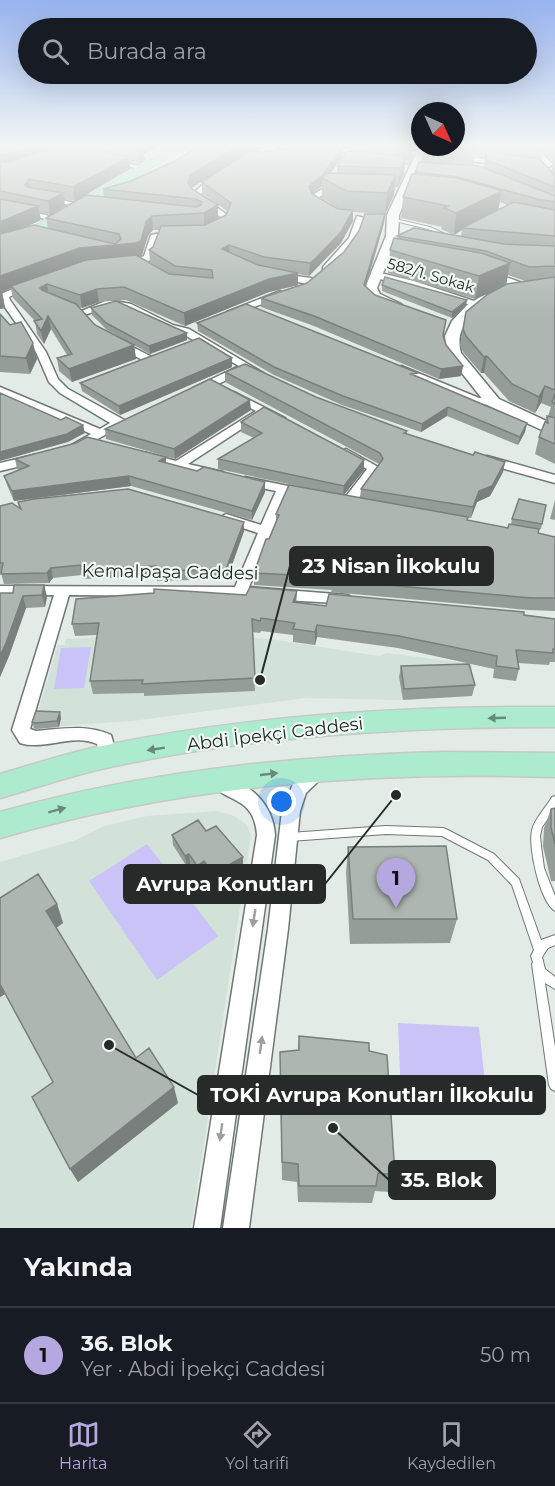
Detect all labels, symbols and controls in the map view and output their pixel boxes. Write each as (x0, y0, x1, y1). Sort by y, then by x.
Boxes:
search box (18, 18, 537, 84)
icon: search (39, 35, 72, 68)
text: Burada ara (87, 38, 207, 65)
north arrow (411, 102, 465, 156)
street label: 582/1. Sokak (385, 253, 477, 297)
callout: 23 Nisan İlkokulu (290, 547, 493, 585)
text: 23 Nisan İlkokulu (302, 554, 480, 578)
street label: Kemalpaşa Caddesi (81, 559, 259, 585)
street label: Abdi İpekçi Caddesi (186, 712, 364, 756)
one-way arrow (487, 713, 506, 722)
one-way arrow (147, 744, 166, 753)
one-way arrow (260, 769, 279, 779)
your location (267, 787, 296, 816)
one-way arrow (47, 804, 66, 814)
pin: 1 (376, 858, 416, 908)
callout: Avrupa Konutları (124, 865, 325, 903)
text: Avrupa Konutları (135, 872, 314, 896)
one-way arrow (249, 909, 258, 928)
one-way arrow (257, 1036, 266, 1055)
callout: TOKİ Avrupa Konutları İlkokulu (198, 1076, 545, 1114)
text: TOKİ Avrupa Konutları İlkokulu (210, 1083, 534, 1107)
one-way arrow (217, 1122, 226, 1141)
callout: 35. Blok (389, 1161, 495, 1199)
text: 35. Blok (400, 1168, 484, 1192)
text: Yakında (24, 1251, 133, 1283)
text: 36. Blok (81, 1330, 173, 1357)
text: 1 (40, 1343, 47, 1367)
text: 50 m (480, 1343, 531, 1367)
text: Yer · Abdi İpekçi Caddesi (81, 1357, 325, 1381)
tab: Harita (59, 1418, 107, 1473)
tab: Yol tarifi (225, 1418, 289, 1473)
tab: Kaydedilen (407, 1418, 496, 1473)

